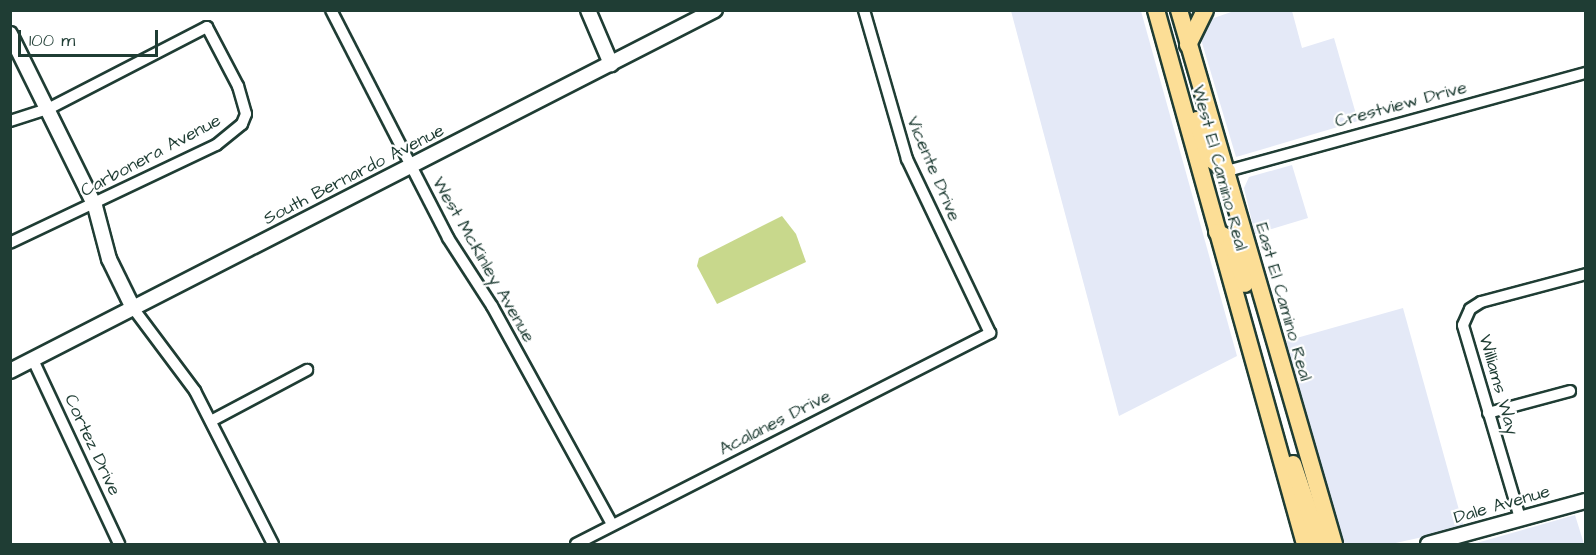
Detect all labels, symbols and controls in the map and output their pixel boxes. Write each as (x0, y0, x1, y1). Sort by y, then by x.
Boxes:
scale bar (21, 18, 160, 56)
text: 100 m (29, 28, 75, 53)
street label: Crestview Drive (1333, 77, 1469, 133)
street label: West El Camino Real (1187, 83, 1251, 253)
street label: Carbonera Avenue (77, 110, 225, 202)
street label: Vicente Drive (901, 113, 965, 225)
street label: South Bernardo Avenue (260, 120, 448, 230)
street label: West McKinley Avenue (427, 174, 539, 346)
street label: East El Camino Real (1250, 220, 1316, 384)
street label: Williams Way (1473, 332, 1523, 438)
street label: Acalanes Drive (716, 386, 834, 460)
street label: Cortez Drive (59, 391, 125, 499)
street label: Dale Avenue (1451, 481, 1553, 529)

